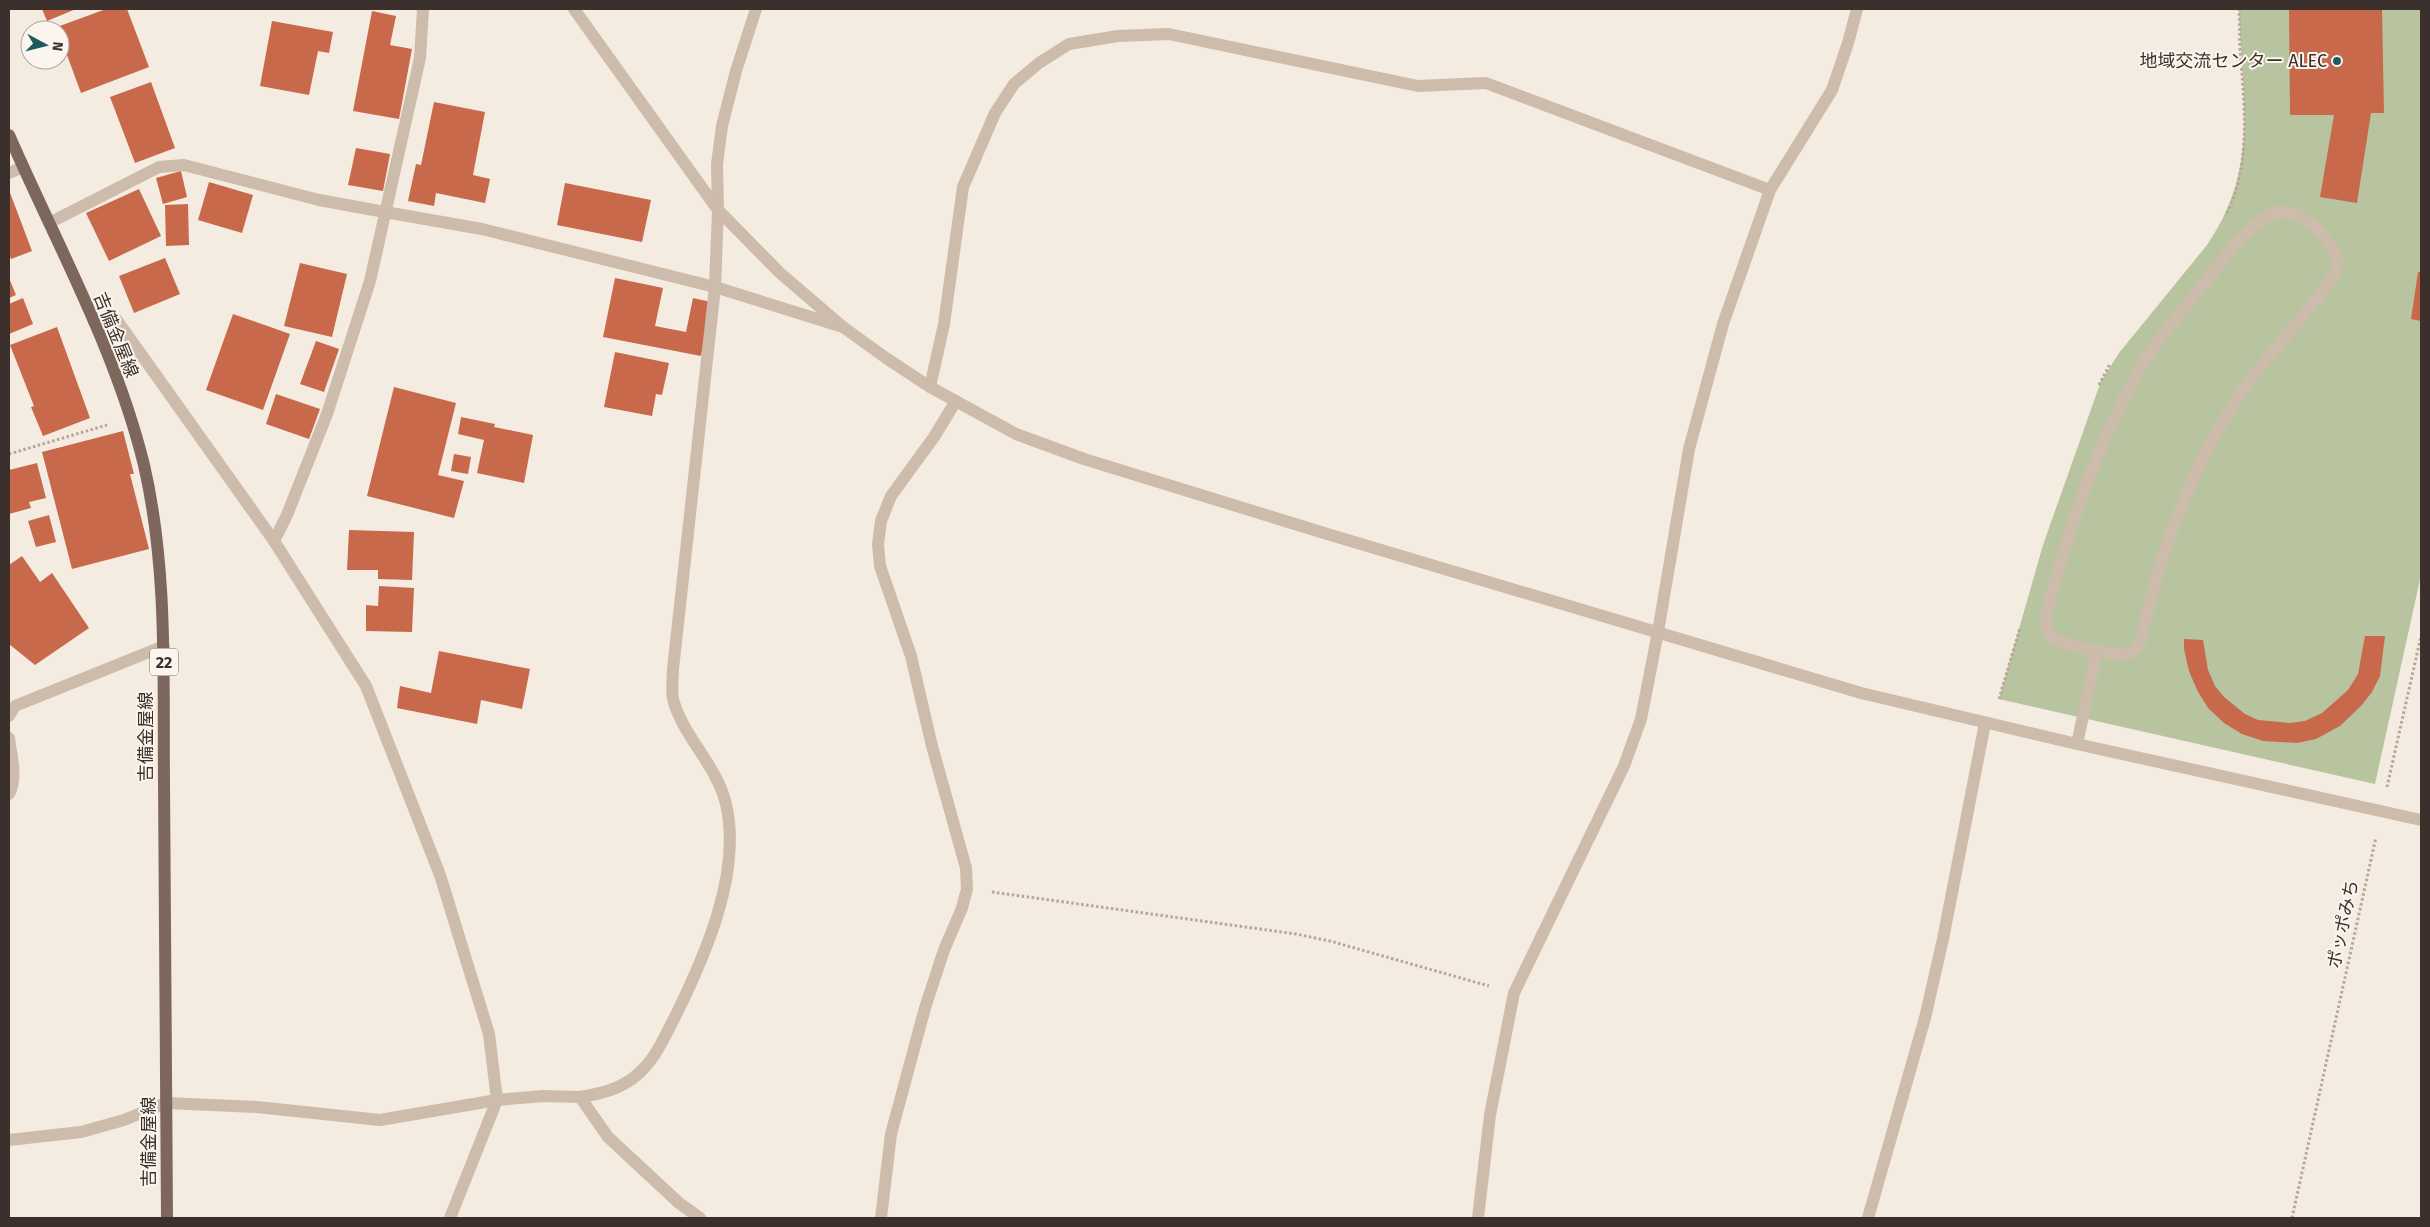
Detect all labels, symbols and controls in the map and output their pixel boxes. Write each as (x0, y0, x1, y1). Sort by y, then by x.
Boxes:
north arrow (20, 20, 70, 70)
text: N (48, 41, 66, 52)
place label: 地域交流センター ALEC (2139, 50, 2327, 72)
marker: 地域交流センター ALEC (2331, 55, 2343, 67)
street label: 吉備金屋線 (89, 289, 143, 381)
road number: 22 (150, 649, 178, 676)
street label: 吉備金屋線 (135, 692, 157, 782)
street label: ポッポみち (2323, 878, 2363, 970)
street label: 吉備金屋線 (138, 1097, 160, 1187)

